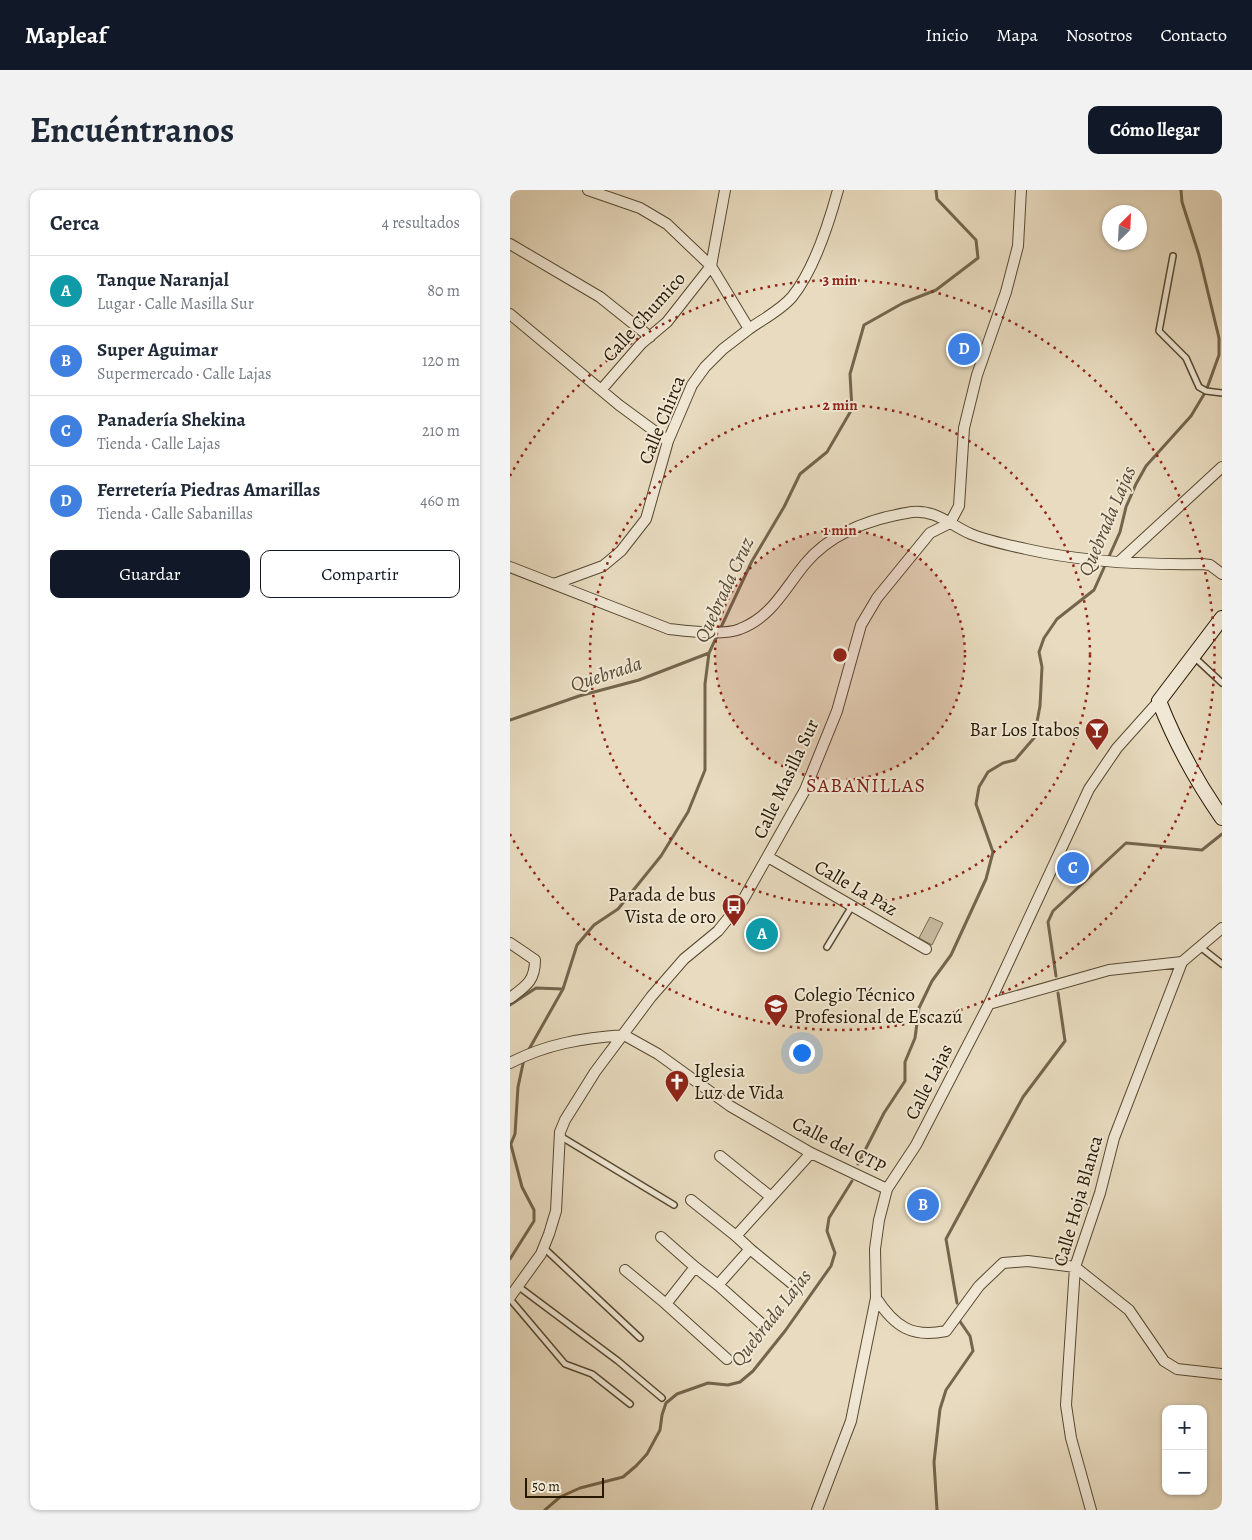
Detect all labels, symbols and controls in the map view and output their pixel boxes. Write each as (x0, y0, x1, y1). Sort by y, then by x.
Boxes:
text: Mapleaf (25, 19, 107, 51)
text: Inicio (925, 23, 968, 47)
text: Mapa (996, 23, 1038, 47)
text: Nosotros (1066, 23, 1132, 47)
text: Contacto (1160, 23, 1227, 47)
text: Encuéntranos (30, 106, 234, 154)
button: Cómo llegar (1088, 106, 1222, 154)
north arrow (1102, 205, 1147, 250)
text: Cerca (50, 209, 100, 237)
text: 4 resultados (382, 212, 460, 234)
street label: Calle Chumico (597, 266, 691, 368)
text: Tanque Naranjal (97, 267, 229, 293)
text: 3 min (823, 270, 858, 290)
text: A (61, 280, 71, 302)
text: 80 m (427, 280, 460, 302)
text: Lugar · Calle Masilla Sur (97, 293, 254, 315)
pin: D (948, 330, 980, 368)
text: Super Aguimar (97, 337, 218, 363)
text: B (61, 350, 71, 372)
text: 120 m (422, 350, 460, 372)
text: Supermercado · Calle Lajas (97, 363, 272, 385)
street label: Calle Chirca (632, 372, 692, 468)
text: 2 min (822, 395, 858, 415)
text: Panadería Shekina (97, 407, 246, 433)
text: C (61, 420, 71, 442)
text: 210 m (422, 420, 460, 442)
text: Tienda · Calle Lajas (97, 433, 220, 455)
water label: Quebrada Lajas (1072, 462, 1142, 580)
text: Ferretería Piedras Amarillas (97, 477, 320, 503)
text: D (60, 490, 72, 512)
text: 460 m (420, 490, 460, 512)
text: Tienda · Calle Sabanillas (97, 503, 253, 525)
text: 1 min (823, 520, 857, 540)
water label: Quebrada Cruz (688, 533, 760, 647)
button: Guardar (50, 550, 250, 598)
button: Compartir (260, 550, 460, 598)
centre of rings (831, 646, 849, 664)
water label: Quebrada (567, 650, 645, 698)
street label: Calle Masilla Sur (747, 715, 825, 843)
place label: Bar Los Itabos (970, 717, 1080, 743)
bar icon: Bar Los Itabos (1084, 717, 1110, 751)
district label: SABANILLAS (806, 772, 926, 799)
pin: C (1057, 849, 1089, 887)
street label: Calle La Paz (810, 854, 902, 922)
place label: Parada de bus Vista de oro (608, 882, 716, 930)
bus stop icon: Parada de bus Vista de oro (721, 893, 747, 927)
pin: A (746, 915, 778, 953)
place label: Colegio Técnico Profesional de Escazú (794, 982, 963, 1030)
school or university icon: Colegio Técnico Profesional de Escazú (763, 993, 789, 1027)
your location (789, 1040, 815, 1066)
street label: Calle Lajas (899, 1040, 959, 1124)
place label: Iglesia Luz de Vida (694, 1058, 784, 1106)
church icon: Iglesia Luz de Vida (664, 1069, 690, 1103)
street label: Calle del CTP (788, 1110, 891, 1180)
street label: Calle Hoja Blanca (1047, 1132, 1109, 1269)
pin: B (907, 1186, 939, 1224)
water label: Quebrada Lajas (724, 1263, 818, 1372)
map controls (1162, 1405, 1207, 1495)
button: + (1162, 1405, 1207, 1450)
button: − (1162, 1450, 1207, 1495)
scale bar (525, 1475, 604, 1498)
text: 50 m (532, 1477, 560, 1496)

